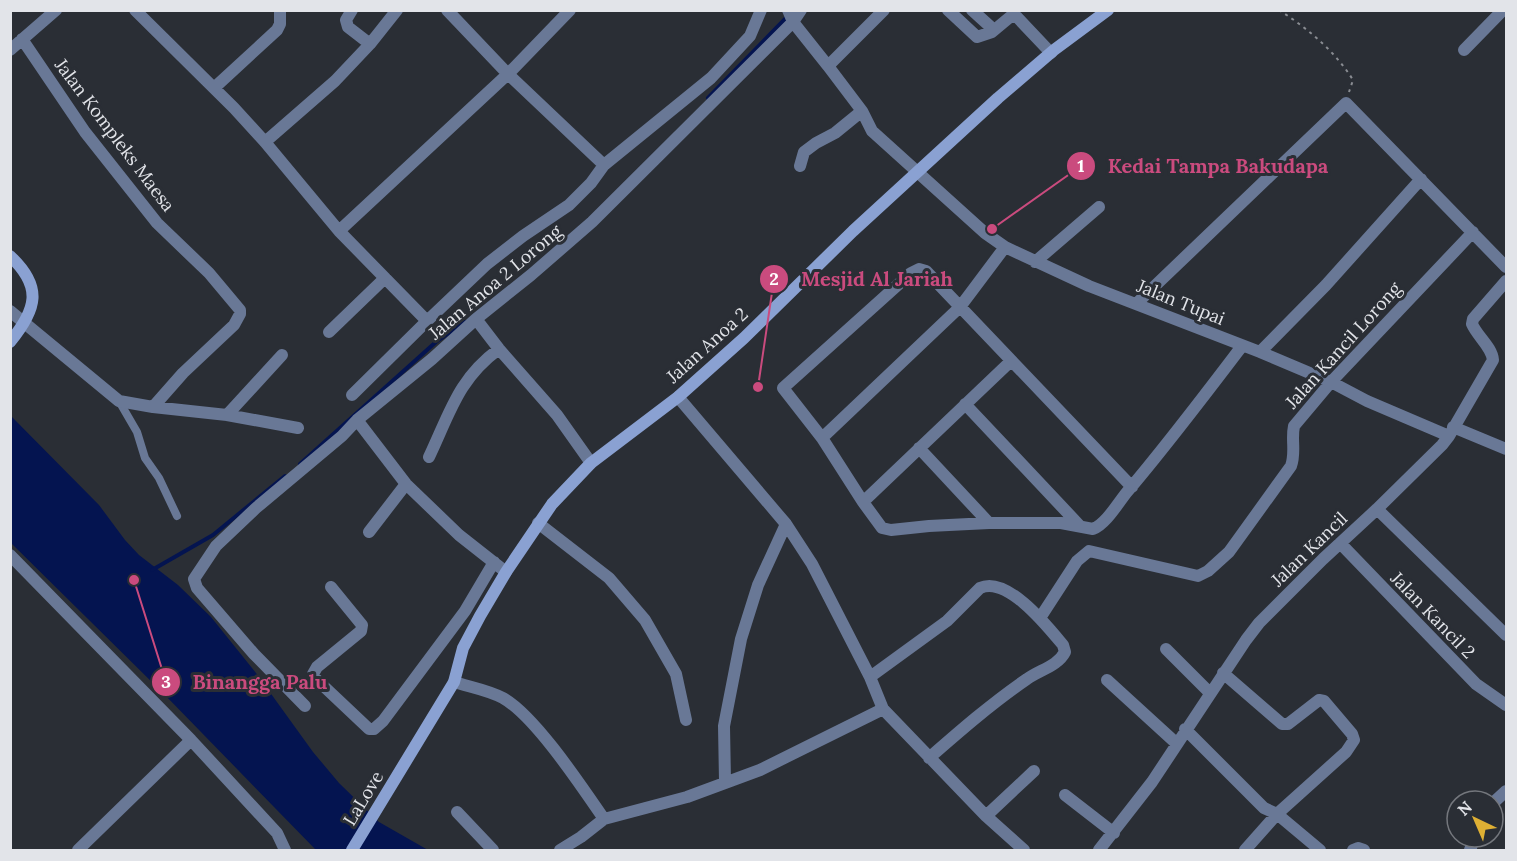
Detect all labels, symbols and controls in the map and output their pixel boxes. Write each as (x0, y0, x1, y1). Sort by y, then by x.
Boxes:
street label: Jalan Kompleks Maesa (49, 53, 180, 216)
callout: Kedai Tampa Bakudapa (1066, 147, 1340, 185)
text: Kedai Tampa Bakudapa (1108, 153, 1329, 178)
text: 1 (1077, 154, 1085, 177)
street label: Jalan Anoa 2 Lorong (423, 219, 567, 345)
callout: Mesjid Al Jariah (759, 260, 965, 298)
text: Mesjid Al Jariah (801, 266, 954, 291)
text: 2 (769, 267, 779, 290)
street label: Jalan Tupai (1133, 274, 1228, 330)
street label: Jalan Kancil Lorong (1279, 276, 1407, 414)
street label: Jalan Anoa 2 (661, 302, 753, 388)
street label: Jalan Kancil (1265, 507, 1352, 592)
street label: Jalan Kancil 2 (1385, 566, 1480, 663)
callout: Binangga Palu (151, 663, 340, 701)
text: Binangga Palu (193, 669, 327, 694)
text: 3 (161, 670, 171, 693)
street label: LaLove (338, 766, 388, 829)
north arrow (1445, 789, 1505, 849)
text: N (1453, 797, 1476, 820)

